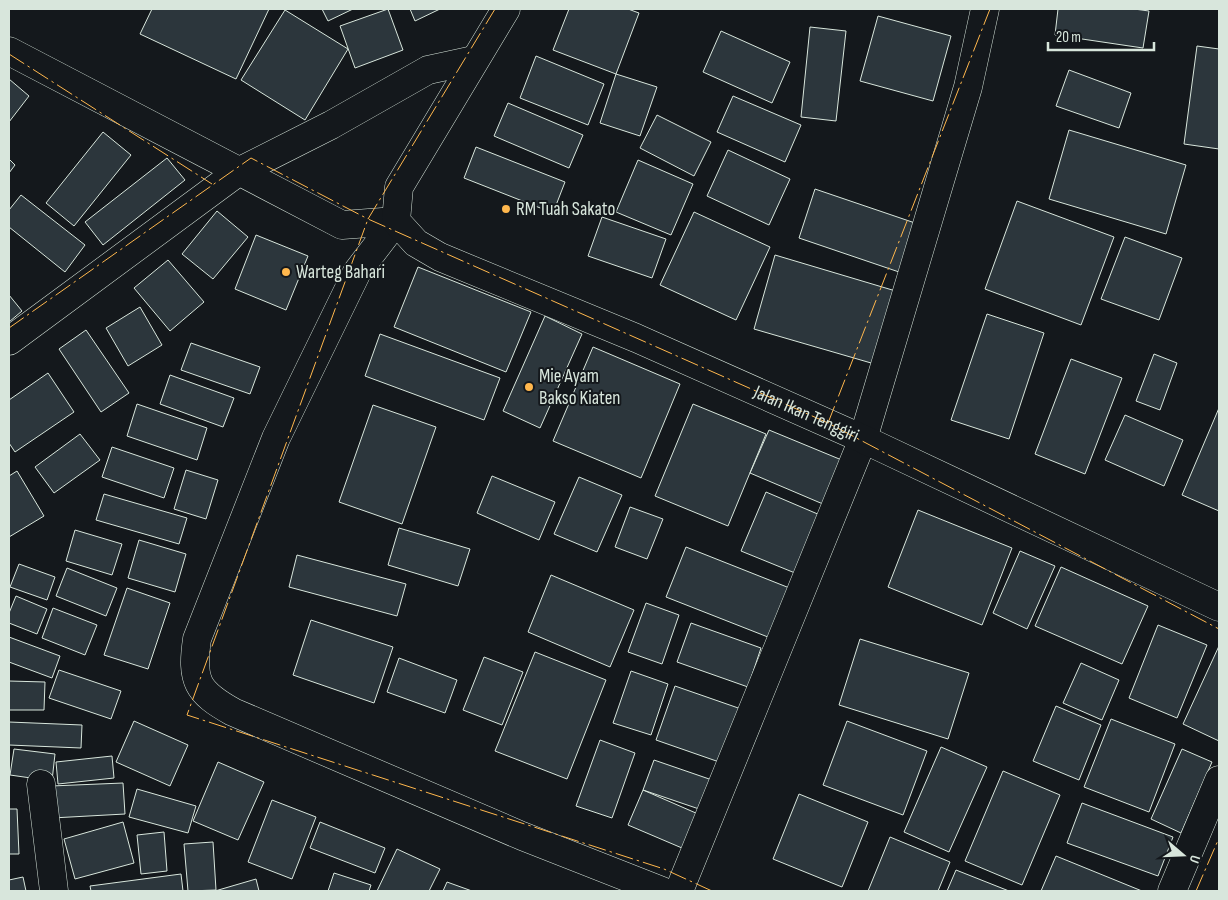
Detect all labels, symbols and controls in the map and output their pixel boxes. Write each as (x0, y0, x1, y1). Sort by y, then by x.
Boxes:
scale bar (1048, 20, 1154, 52)
text: 20 m (1056, 28, 1081, 47)
place label: RM Tuah Sakato (516, 198, 615, 221)
marker: RM Tuah Sakato (500, 203, 512, 215)
place label: Warteg Bahari (296, 261, 385, 284)
marker: Warteg Bahari (280, 266, 292, 278)
place label: Mie Ayam Bakso Kiaten (539, 365, 620, 410)
street label: Jalan Ikan Tenggiri (749, 380, 863, 447)
marker: Mie Ayam Bakso Kiaten (523, 381, 535, 393)
north arrow (1158, 830, 1208, 880)
text: U (1186, 853, 1204, 865)

